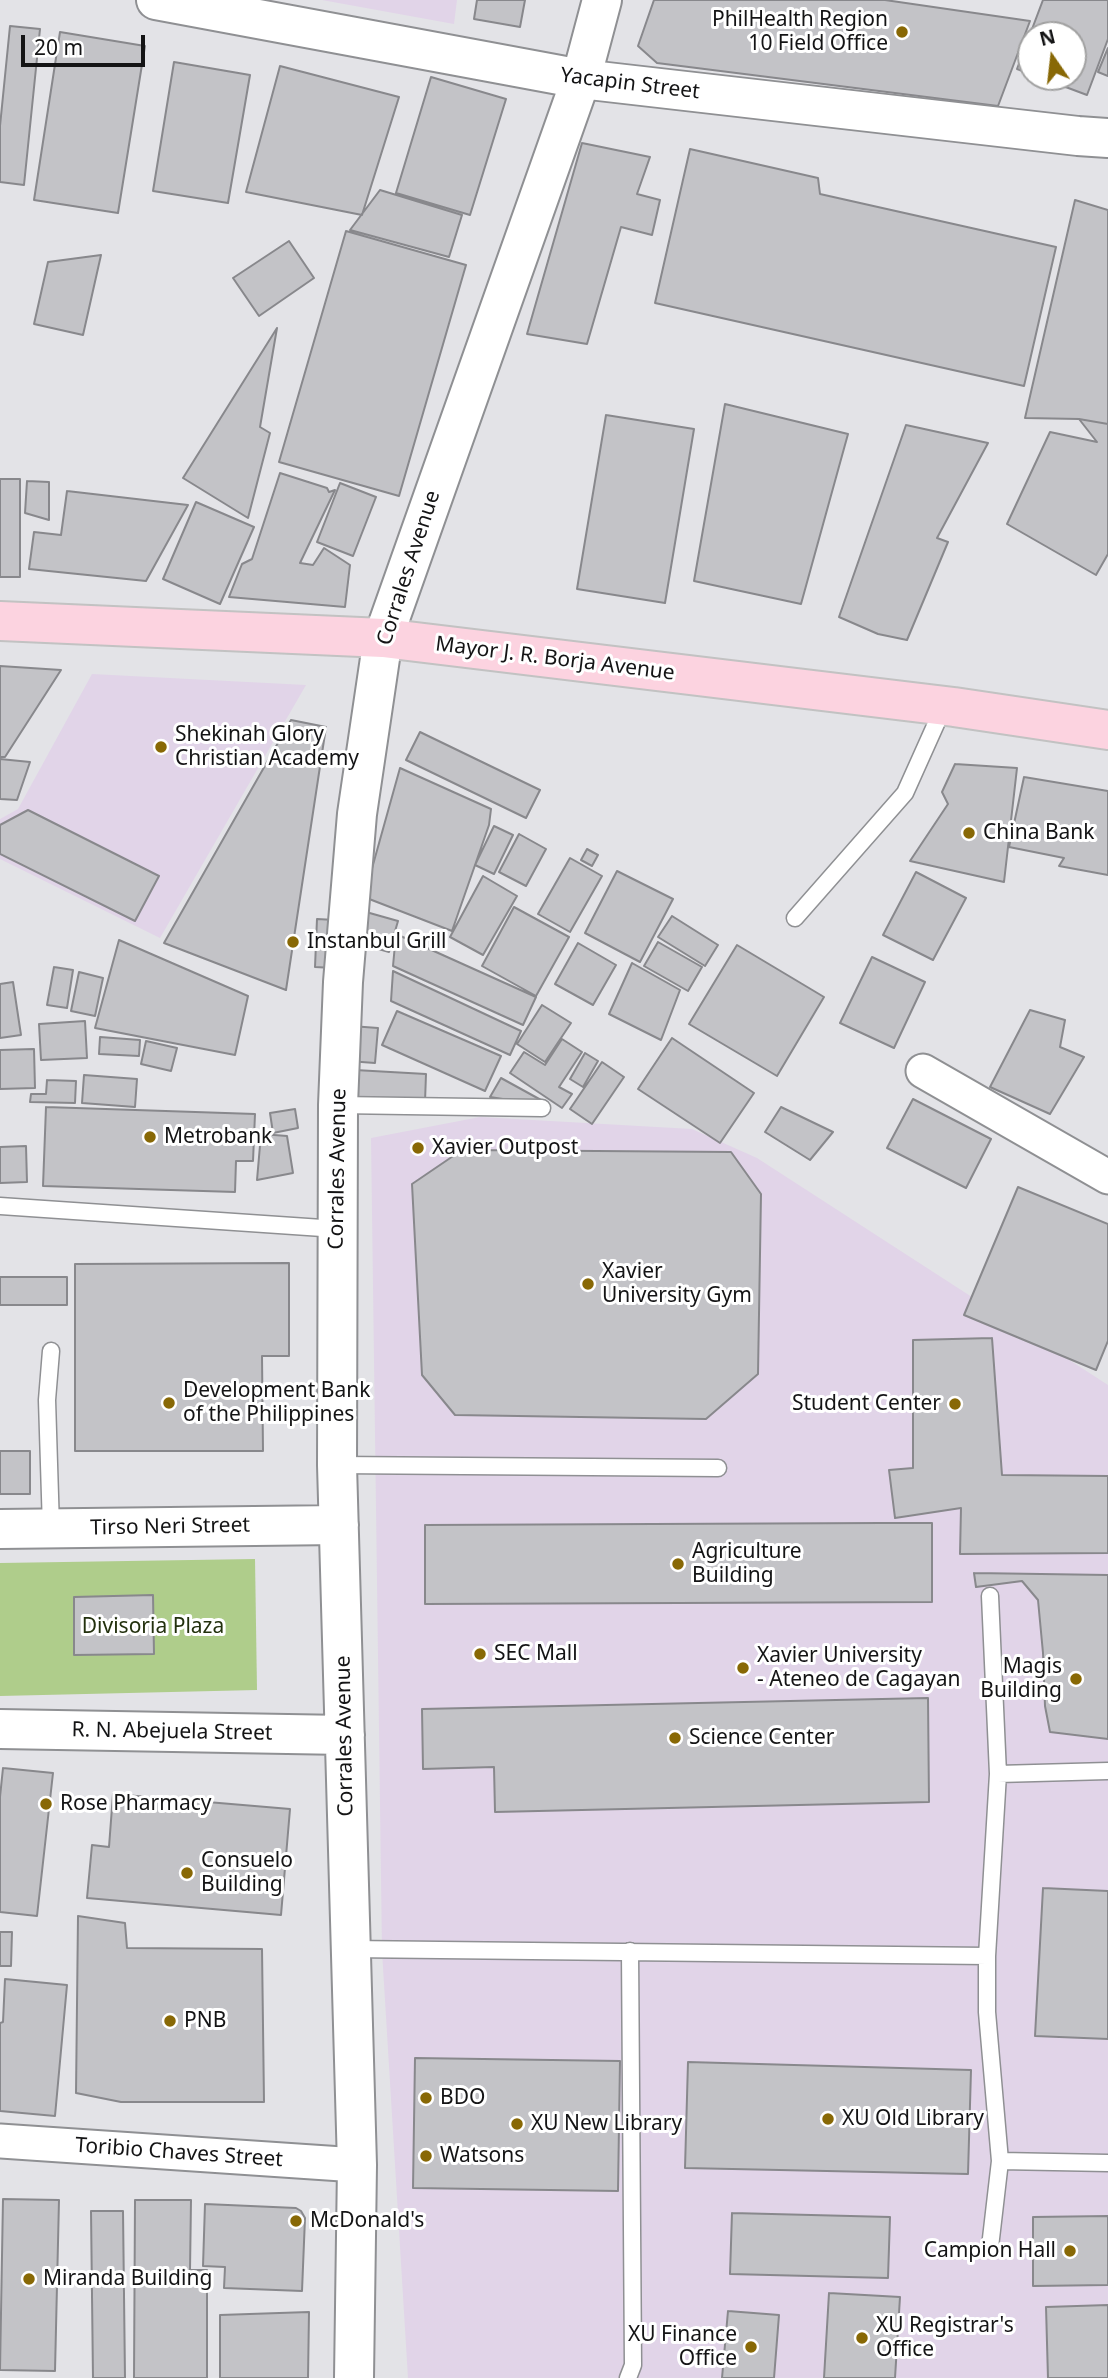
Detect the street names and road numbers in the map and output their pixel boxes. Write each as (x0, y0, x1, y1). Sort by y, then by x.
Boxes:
street label: Yacapin Street (559, 63, 701, 105)
street label: Corrales Avenue (372, 487, 446, 649)
street label: Mayor J. R. Borja Avenue (434, 632, 676, 686)
street label: Corrales Avenue (324, 1088, 352, 1250)
street label: Tirso Neri Street (90, 1513, 250, 1541)
street label: Corrales Avenue (331, 1655, 359, 1817)
street label: R. N. Abejuela Street (71, 1718, 273, 1746)
street label: Toribio Chaves Street (74, 2133, 284, 2173)

